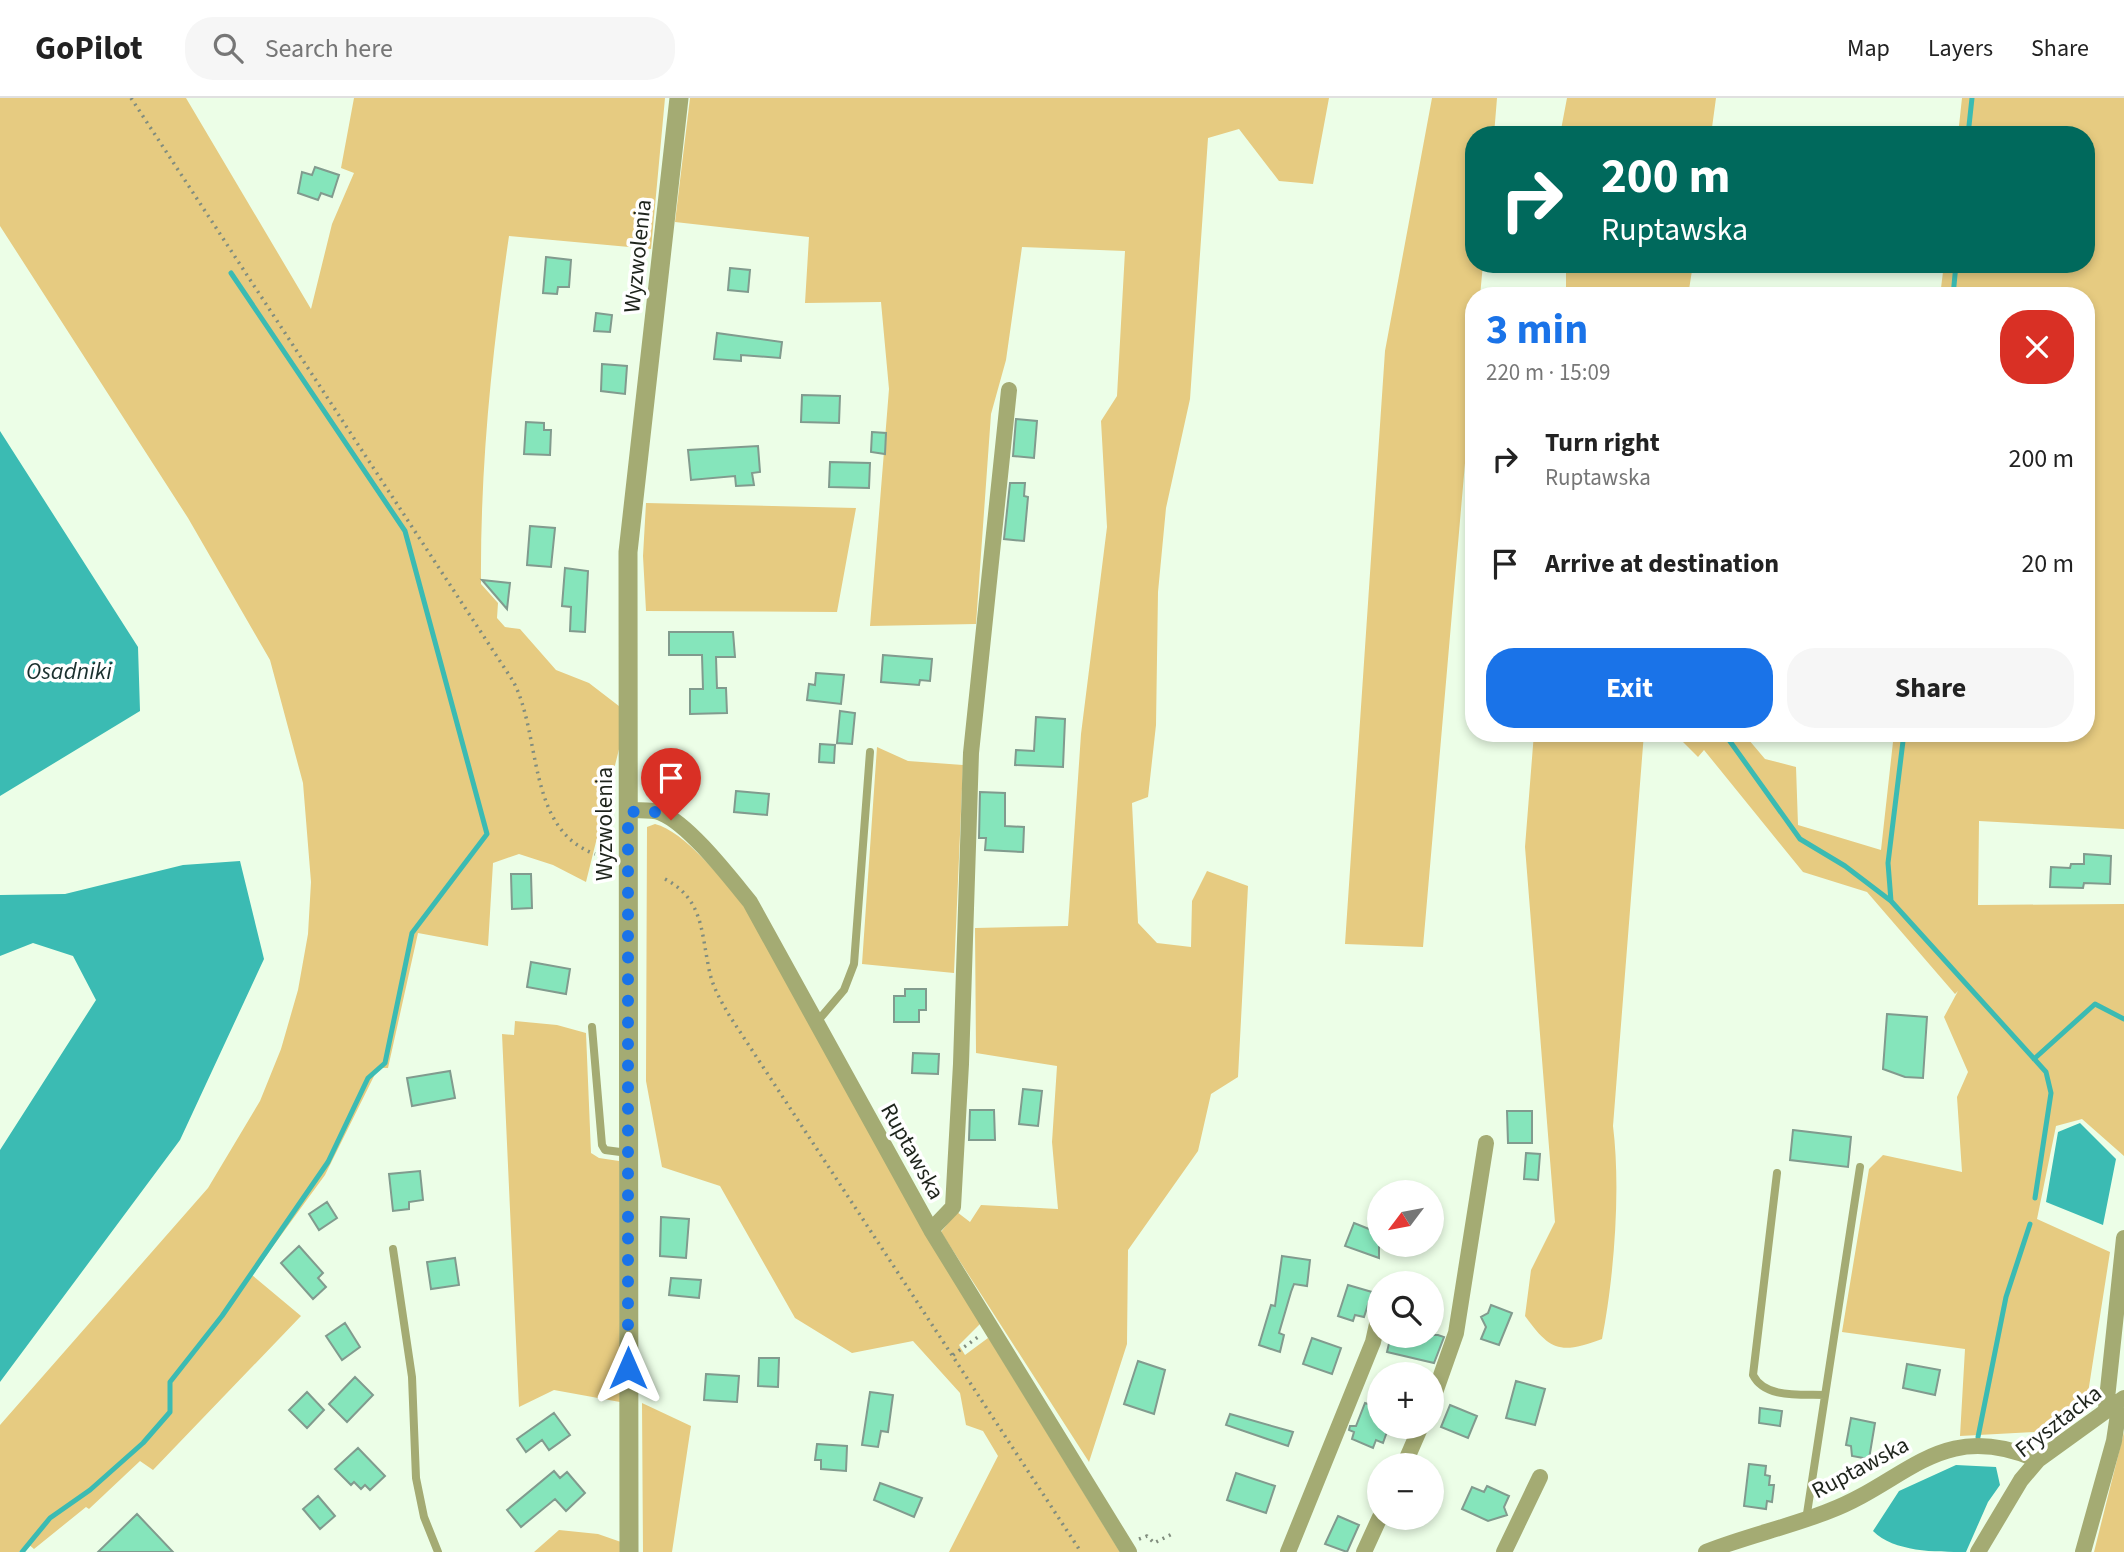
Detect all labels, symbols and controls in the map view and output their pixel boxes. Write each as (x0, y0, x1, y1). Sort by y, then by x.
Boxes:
search box (185, 17, 675, 80)
text: GoPilot (35, 25, 143, 72)
icon: search (209, 29, 247, 67)
text: Search here (265, 30, 393, 67)
text: Map (1847, 31, 1890, 66)
text: Layers (1928, 31, 1993, 66)
text: Share (2031, 31, 2089, 66)
text: 200 m (1601, 142, 1730, 212)
icon: right (1486, 154, 1577, 245)
street label: Wyzwolenia (615, 198, 660, 315)
text: Ruptawska (1601, 207, 1748, 253)
text: 3 min (1486, 300, 1588, 360)
button: close (2000, 310, 2074, 384)
text: 220 m · 15:09 (1486, 356, 1610, 389)
text: Turn right (1545, 424, 1660, 461)
icon: right (1486, 440, 1524, 478)
text: 200 m (2008, 440, 2074, 477)
text: Ruptawska (1545, 461, 1651, 494)
icon: arrive (1486, 545, 1524, 583)
text: Arrive at destination (1545, 545, 1779, 582)
text: 20 m (2021, 545, 2074, 582)
button: Exit (1486, 648, 1773, 728)
button: Share (1787, 648, 2074, 728)
water label: Osadniki (26, 654, 112, 689)
pin (641, 748, 701, 820)
icon: arrive (652, 759, 690, 797)
street label: Wyzwolenia (588, 767, 621, 881)
street label: Ruptawska (872, 1097, 953, 1205)
north arrow (1367, 1180, 1444, 1256)
map controls (1367, 1180, 1444, 1530)
button: search (1367, 1271, 1444, 1348)
position arrow (591, 1331, 665, 1405)
button: + (1367, 1362, 1444, 1439)
street label: Frysztacka (2008, 1377, 2109, 1466)
street label: Ruptawska (1806, 1428, 1915, 1507)
button: − (1367, 1453, 1444, 1530)

